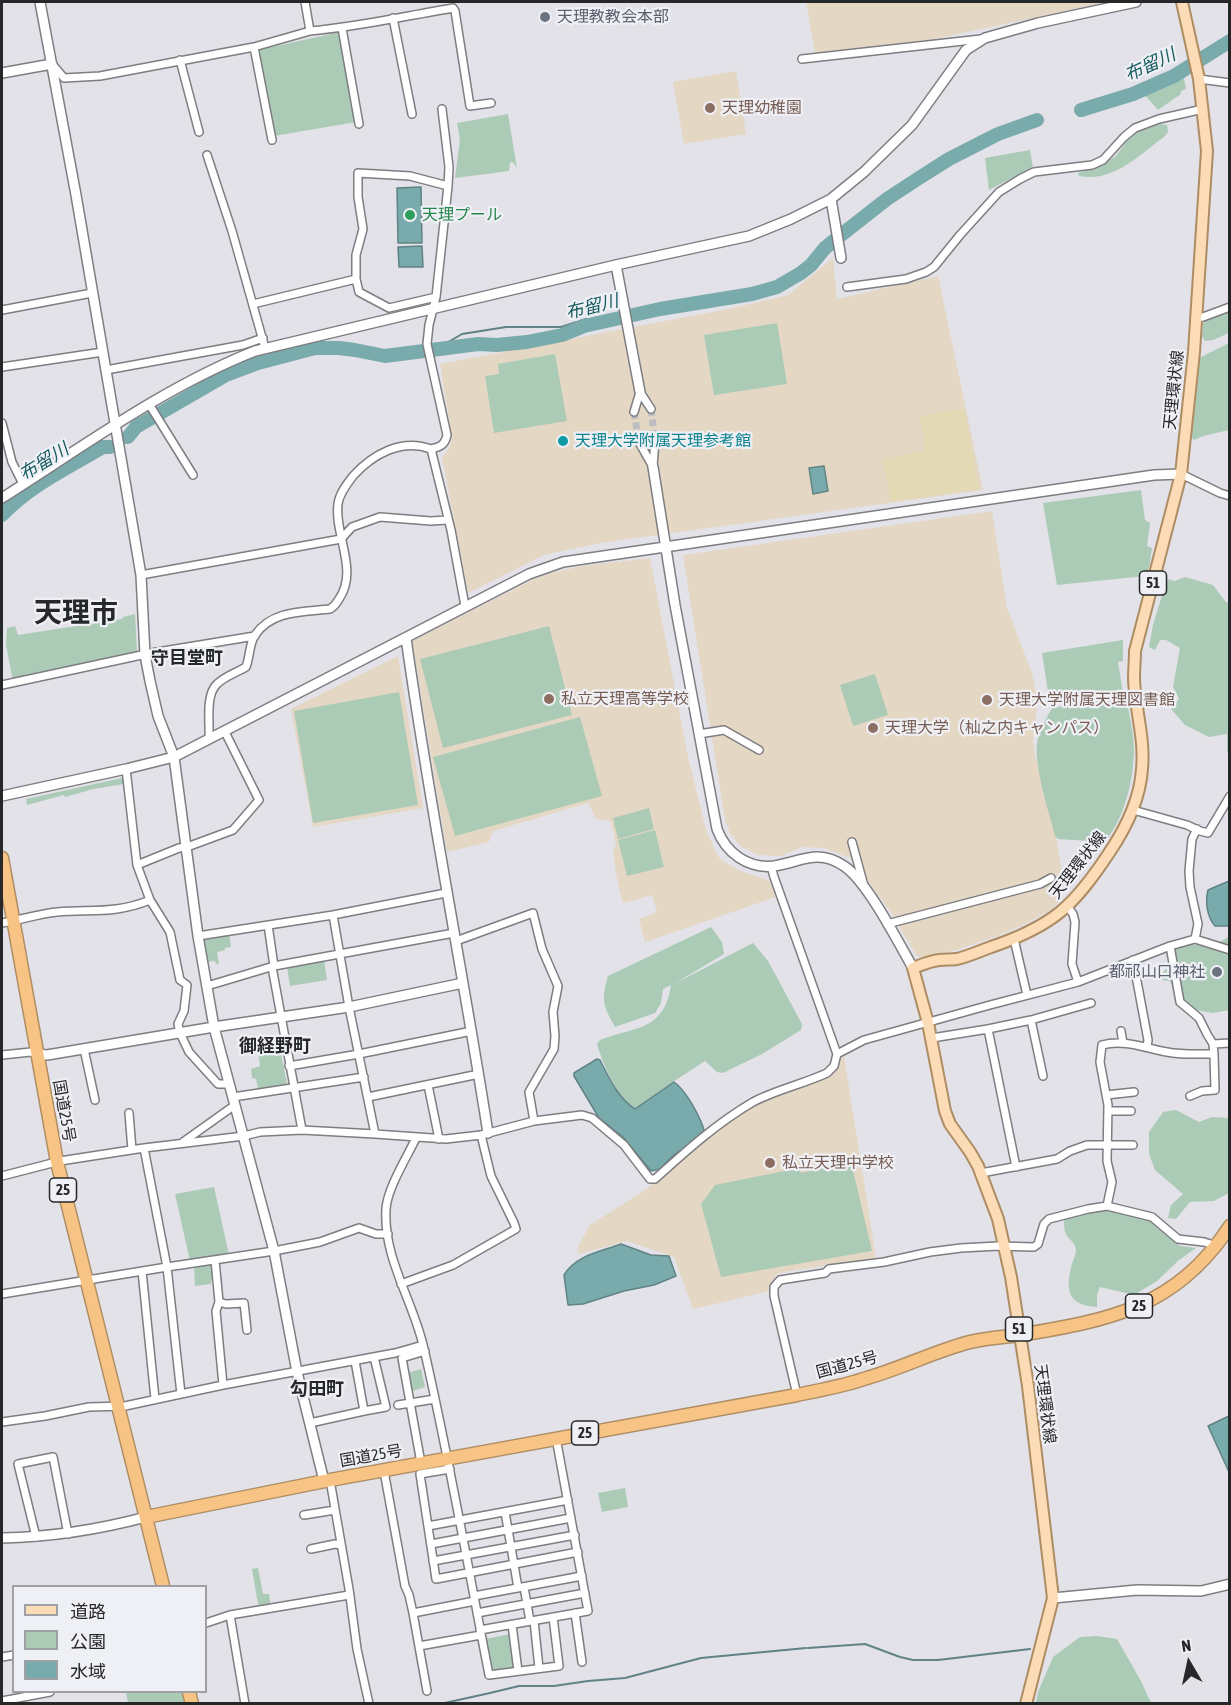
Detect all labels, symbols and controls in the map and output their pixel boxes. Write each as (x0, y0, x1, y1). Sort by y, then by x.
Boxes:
place label: 天理教教会本部 (557, 7, 669, 27)
marker: 天理教教会本部 (538, 10, 552, 24)
water label: 布留川 (1121, 44, 1179, 86)
place label: 天理幼稚園 (722, 98, 802, 118)
marker: 天理幼稚園 (703, 101, 717, 115)
place label: 天理プール (422, 205, 502, 225)
marker: 天理プール (403, 208, 417, 222)
water label: 布留川 (563, 290, 621, 324)
street label: 天理環状線 (1160, 349, 1188, 431)
place label: 天理大学附属天理参考館 (575, 431, 751, 451)
marker: 天理大学附属天理参考館 (556, 434, 570, 448)
water label: 布留川 (15, 439, 73, 485)
road number: 51 (1140, 571, 1166, 595)
district label: 天理市 (34, 596, 118, 630)
district label: 守目堂町 (151, 647, 223, 669)
place label: 私立天理高等学校 (561, 689, 689, 709)
place label: 天理大学附属天理図書館 (999, 690, 1175, 710)
marker: 私立天理高等学校 (542, 692, 556, 706)
marker: 天理大学附属天理図書館 (980, 693, 994, 707)
place label: 天理大学（杣之内キャンパス） (885, 718, 1109, 738)
marker: 天理大学（杣之内キャンパス） (866, 721, 880, 735)
street label: 天理環状線 (1046, 828, 1110, 902)
place label: 都祁山口神社 (1109, 962, 1205, 982)
marker: 都祁山口神社 (1210, 965, 1224, 979)
district label: 御経野町 (239, 1035, 311, 1057)
street label: 国道25号 (49, 1078, 79, 1144)
place label: 私立天理中学校 (782, 1153, 894, 1173)
marker: 私立天理中学校 (763, 1156, 777, 1170)
road number: 25 (50, 1178, 76, 1202)
road number: 25 (1126, 1294, 1152, 1318)
road number: 51 (1006, 1317, 1032, 1341)
street label: 国道25号 (814, 1348, 880, 1382)
street label: 天理環状線 (1031, 1363, 1059, 1445)
district label: 勾田町 (290, 1378, 344, 1400)
road number: 25 (572, 1421, 598, 1445)
street label: 国道25号 (338, 1441, 404, 1471)
legend (12, 1585, 207, 1693)
text: 道路 (70, 1601, 106, 1622)
text: 公園 (70, 1631, 106, 1652)
north arrow (1159, 1633, 1219, 1693)
text: N (1180, 1636, 1192, 1655)
text: 水域 (70, 1661, 106, 1682)

